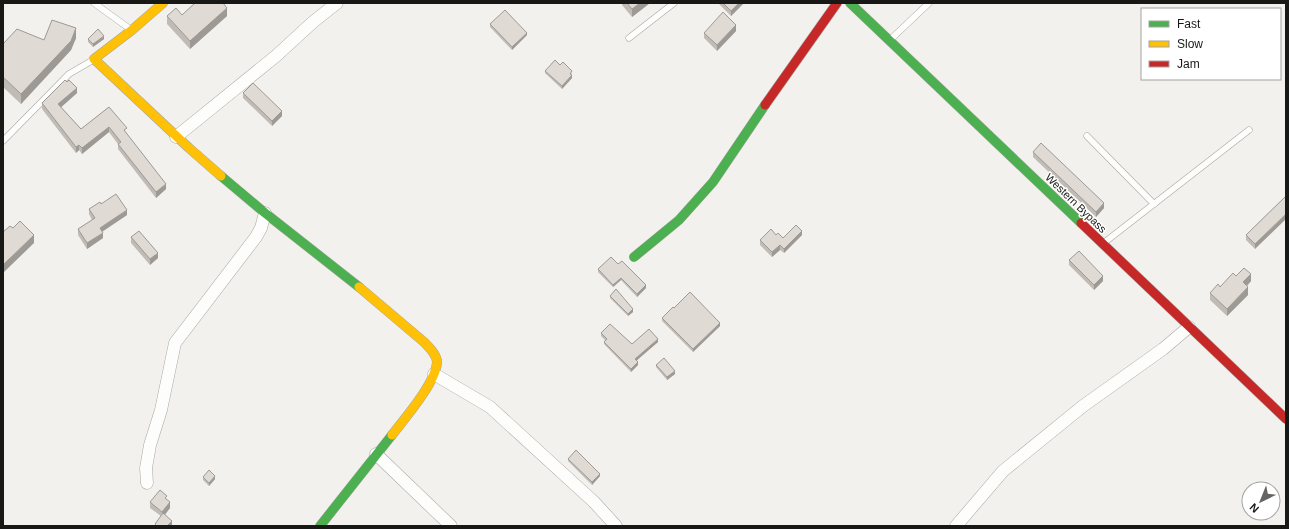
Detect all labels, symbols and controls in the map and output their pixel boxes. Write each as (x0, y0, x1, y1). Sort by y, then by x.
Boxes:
legend (1141, 8, 1281, 80)
text: Fast (1177, 17, 1201, 31)
text: Slow (1177, 37, 1203, 51)
text: Jam (1177, 57, 1200, 71)
street label: Western Bypass (1043, 171, 1109, 235)
north arrow (1241, 481, 1281, 521)
text: N (1247, 501, 1261, 515)

